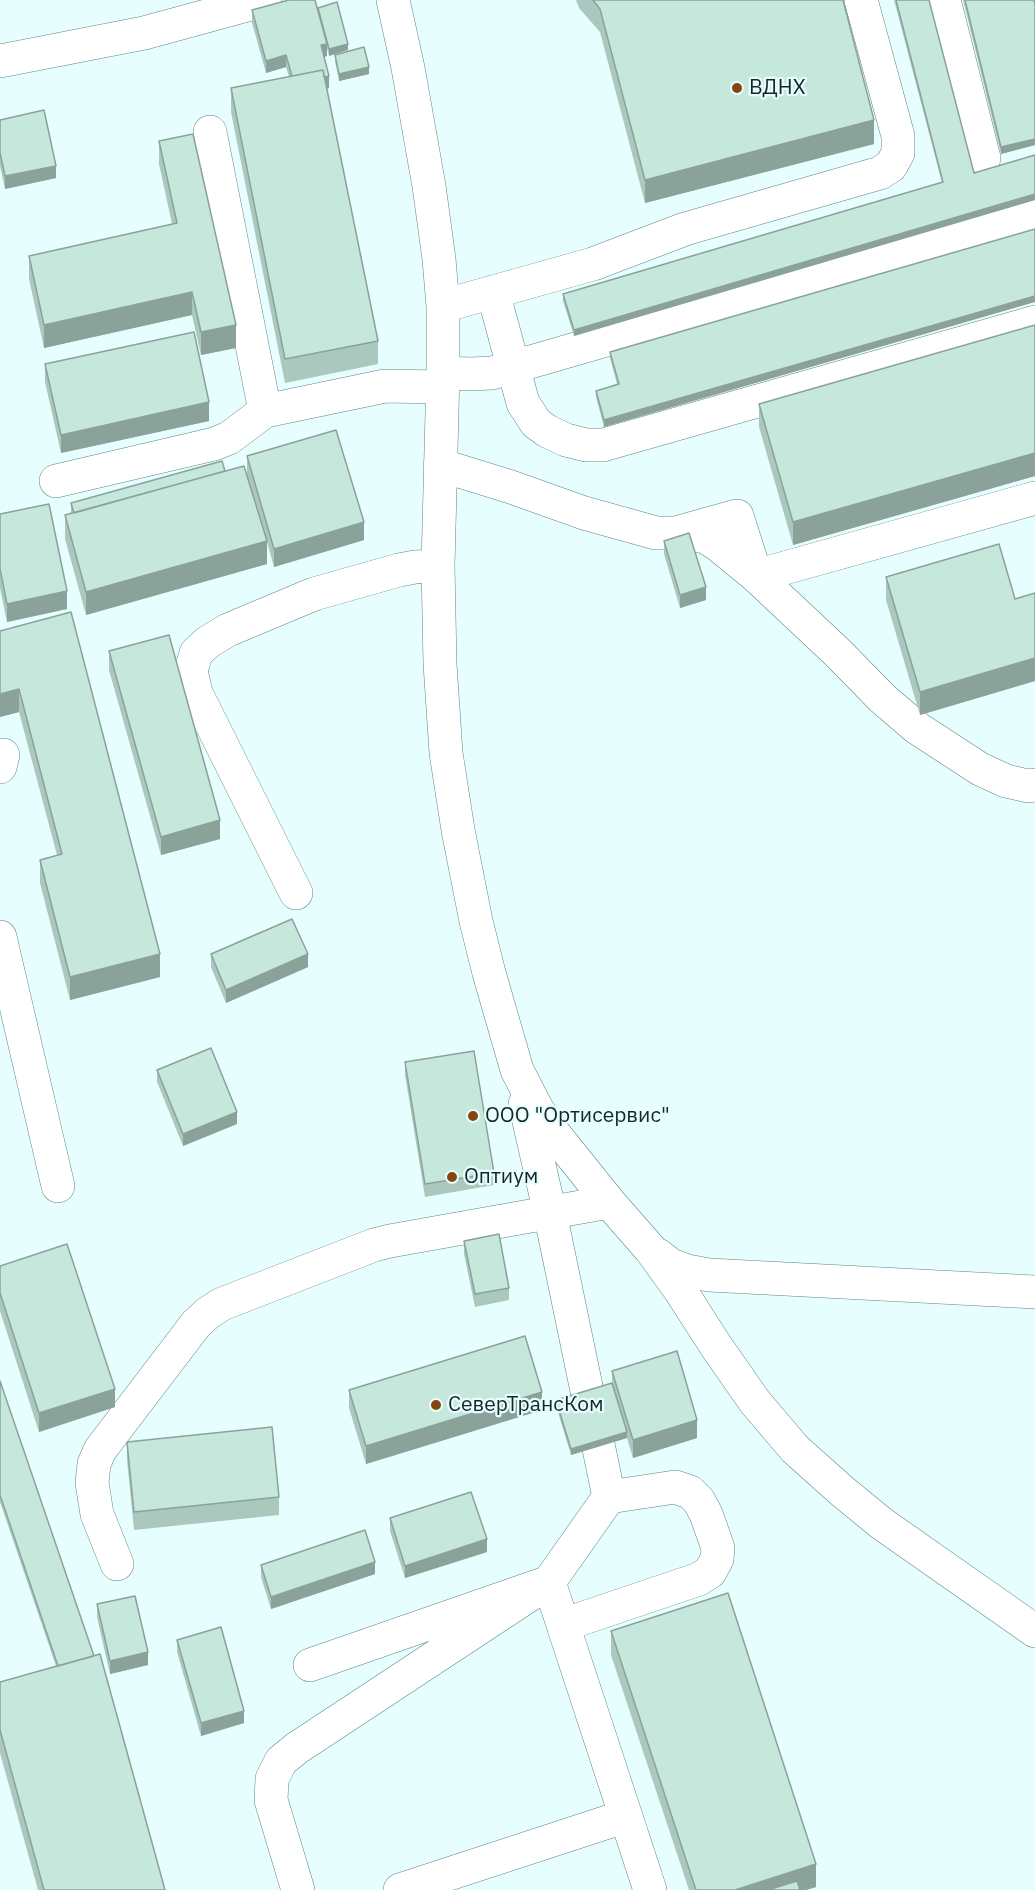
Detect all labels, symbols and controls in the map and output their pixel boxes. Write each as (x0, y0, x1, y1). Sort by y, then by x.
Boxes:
place label: ВДНХ (749, 75, 806, 101)
marker: ВДНХ (730, 81, 744, 95)
place label: ООО "Ортисервис" (485, 1103, 670, 1129)
marker: ООО "Ортисервис" (466, 1109, 480, 1123)
place label: Оптиум (464, 1164, 538, 1190)
marker: Оптиум (445, 1170, 459, 1184)
place label: СеверТрансКом (448, 1392, 604, 1418)
marker: СеверТрансКом (429, 1398, 443, 1412)

